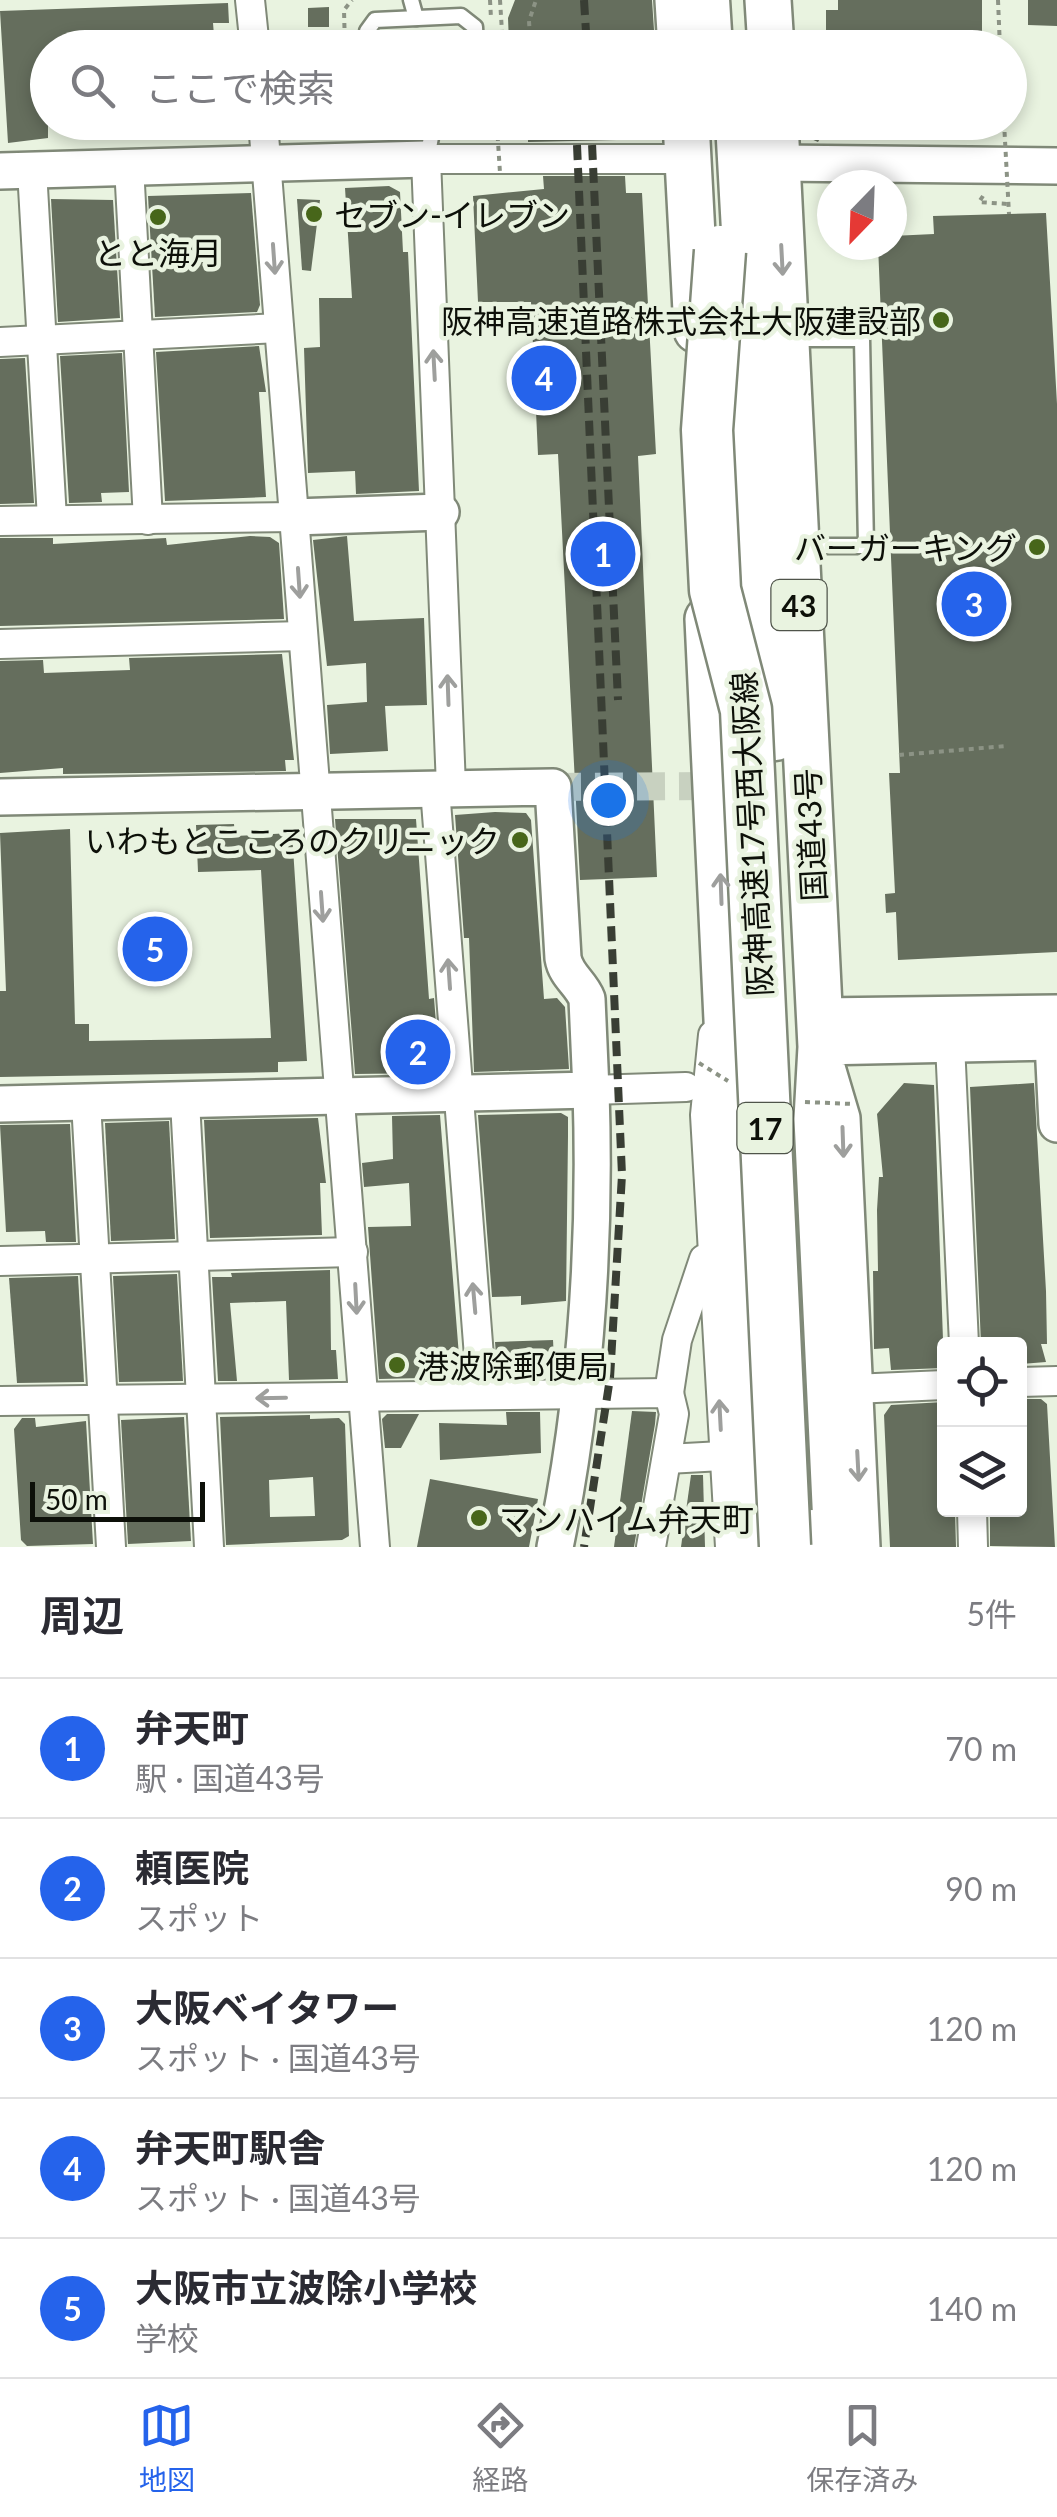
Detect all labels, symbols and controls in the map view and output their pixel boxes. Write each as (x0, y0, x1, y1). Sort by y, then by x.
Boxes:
search box (30, 30, 1027, 140)
icon: search (65, 58, 120, 113)
text: ここで検索 (145, 64, 335, 110)
north arrow (817, 170, 907, 260)
place label: セブン-イレブン (334, 195, 570, 234)
marker: セブン-イレブン (303, 203, 325, 225)
marker: とと海月 (147, 206, 169, 228)
place label: とと海月 (94, 233, 222, 272)
one-way arrow (264, 242, 283, 274)
one-way arrow (773, 244, 792, 276)
place label: 阪神高速道路株式会社大阪建設部 (441, 301, 921, 340)
marker: 阪神高速道路株式会社大阪建設部 (930, 309, 952, 331)
pin: 4 (512, 340, 576, 416)
one-way arrow (424, 350, 443, 382)
pin: 1 (570, 516, 636, 592)
place label: バーガーキング (794, 528, 1017, 567)
marker: バーガーキング (1026, 536, 1048, 558)
one-way arrow (289, 566, 308, 598)
pin: 3 (942, 566, 1006, 642)
road number: 43 (772, 580, 826, 630)
street label: 阪神高速17号西大阪線 (723, 671, 779, 997)
one-way arrow (438, 674, 457, 706)
street label: 国道43号 (787, 768, 833, 902)
your location (583, 775, 634, 826)
place label: いわもとこころのクリニック (85, 821, 500, 860)
marker: いわもとこころのクリニック (509, 829, 531, 851)
one-way arrow (712, 873, 731, 905)
one-way arrow (313, 890, 332, 922)
pin: 5 (122, 912, 188, 986)
one-way arrow (439, 958, 458, 990)
pin: 2 (386, 1014, 450, 1090)
road number: 17 (738, 1103, 792, 1153)
one-way arrow (834, 1125, 853, 1157)
one-way arrow (347, 1282, 366, 1315)
one-way arrow (465, 1282, 484, 1314)
map controls (937, 1337, 1027, 1517)
button: locate (937, 1337, 1027, 1427)
place label: 港波除郵便局 (417, 1346, 609, 1385)
marker: 港波除郵便局 (386, 1354, 408, 1376)
one-way arrow (256, 1388, 288, 1407)
one-way arrow (710, 1399, 729, 1431)
button: layers (937, 1427, 1027, 1517)
one-way arrow (849, 1450, 868, 1482)
scale bar (30, 1477, 205, 1522)
text: 50 m (45, 1482, 108, 1516)
place label: マンハイム弁天町 (499, 1499, 754, 1538)
marker: マンハイム弁天町 (468, 1507, 490, 1529)
text: 周辺 (40, 1590, 124, 1640)
text: 5件 (966, 1594, 1017, 1633)
text: 弁天町 (135, 1704, 249, 1750)
text: 1 (63, 1729, 82, 1768)
text: 70 m (945, 1729, 1017, 1768)
text: 駅 · 国道43号 (135, 1758, 325, 1797)
text: 頼医院 (135, 1844, 249, 1890)
text: 2 (63, 1869, 82, 1908)
text: 90 m (945, 1869, 1017, 1908)
text: スポット (135, 1898, 263, 1937)
text: 大阪ベイタワー (135, 1984, 399, 2030)
text: 3 (63, 2009, 82, 2048)
text: 120 m (927, 2009, 1017, 2048)
text: スポット · 国道43号 (135, 2038, 421, 2077)
text: 弁天町駅舎 (135, 2124, 325, 2170)
text: 4 (63, 2149, 82, 2188)
text: 120 m (927, 2149, 1017, 2188)
text: スポット · 国道43号 (135, 2178, 421, 2217)
text: 大阪市立波除小学校 (135, 2264, 477, 2310)
text: 5 (63, 2289, 82, 2328)
text: 140 m (927, 2289, 1017, 2328)
text: 学校 (135, 2318, 199, 2357)
tab: 地図 (139, 2398, 195, 2498)
tab: 経路 (472, 2398, 528, 2498)
tab: 保存済み (806, 2398, 918, 2498)

